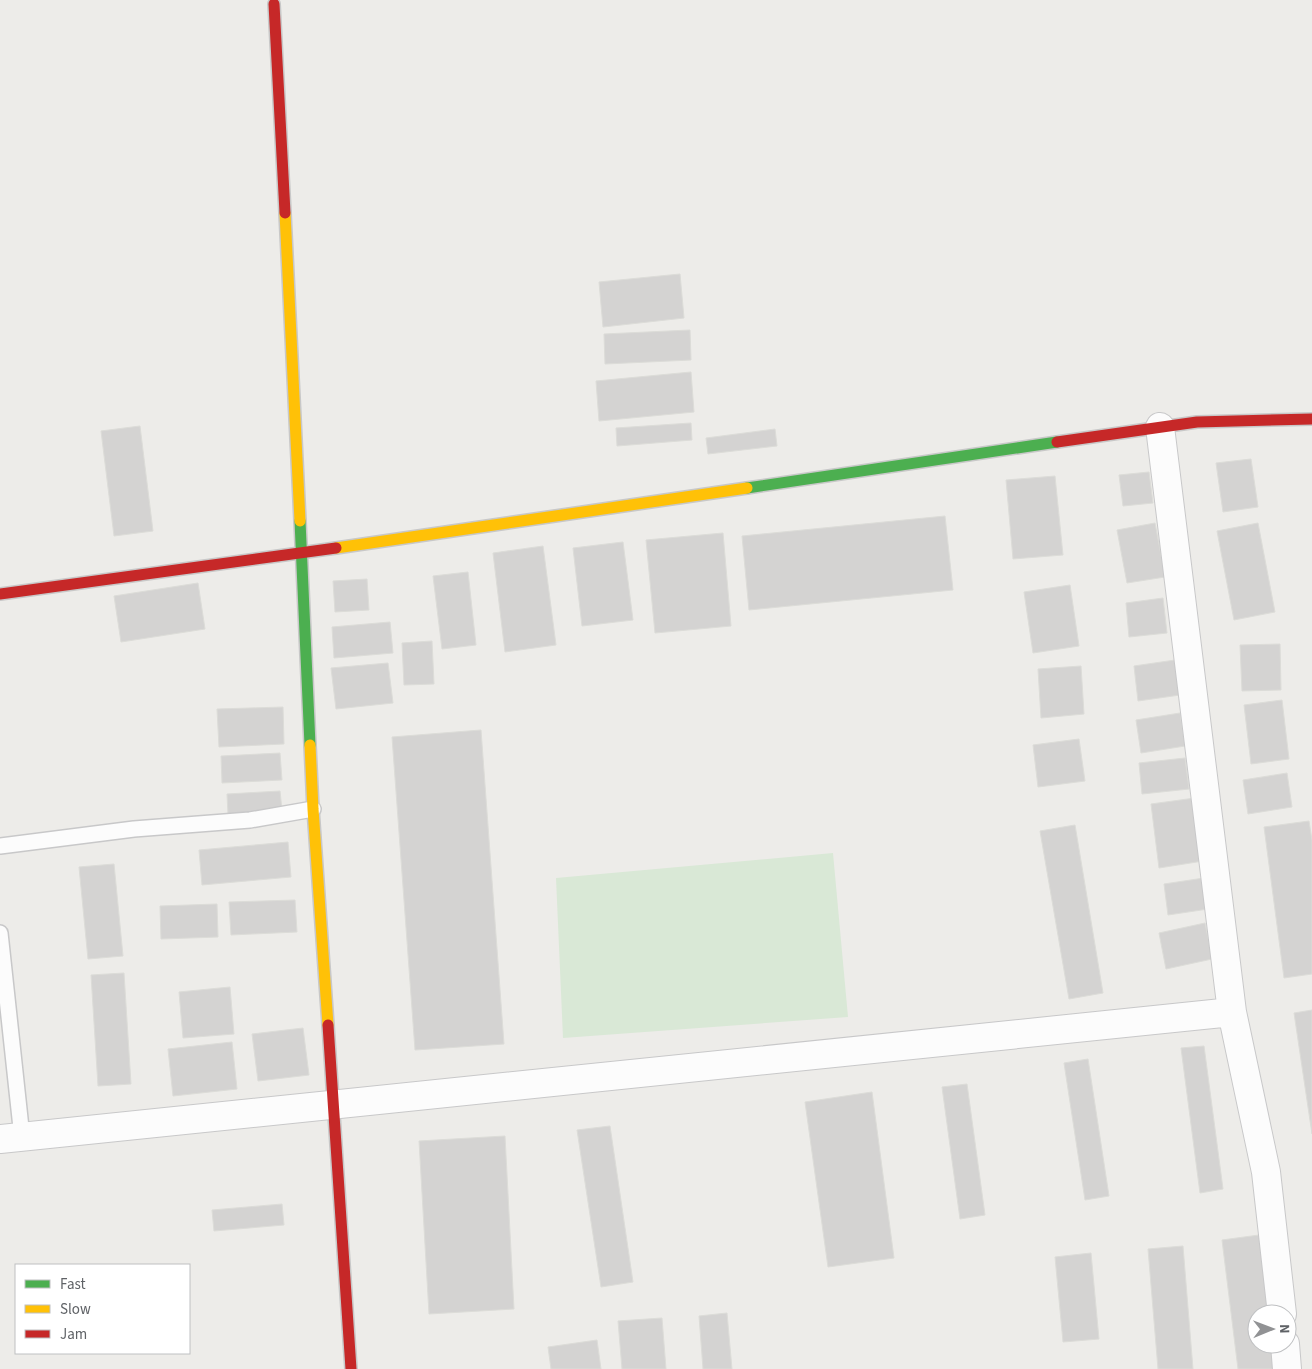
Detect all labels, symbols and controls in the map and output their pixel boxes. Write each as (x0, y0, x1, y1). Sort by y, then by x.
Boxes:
legend (15, 1264, 190, 1354)
text: Fast (60, 1274, 86, 1295)
text: Slow (60, 1299, 91, 1320)
north arrow (1247, 1304, 1297, 1354)
text: Jam (60, 1324, 87, 1345)
text: N (1274, 1324, 1294, 1334)

